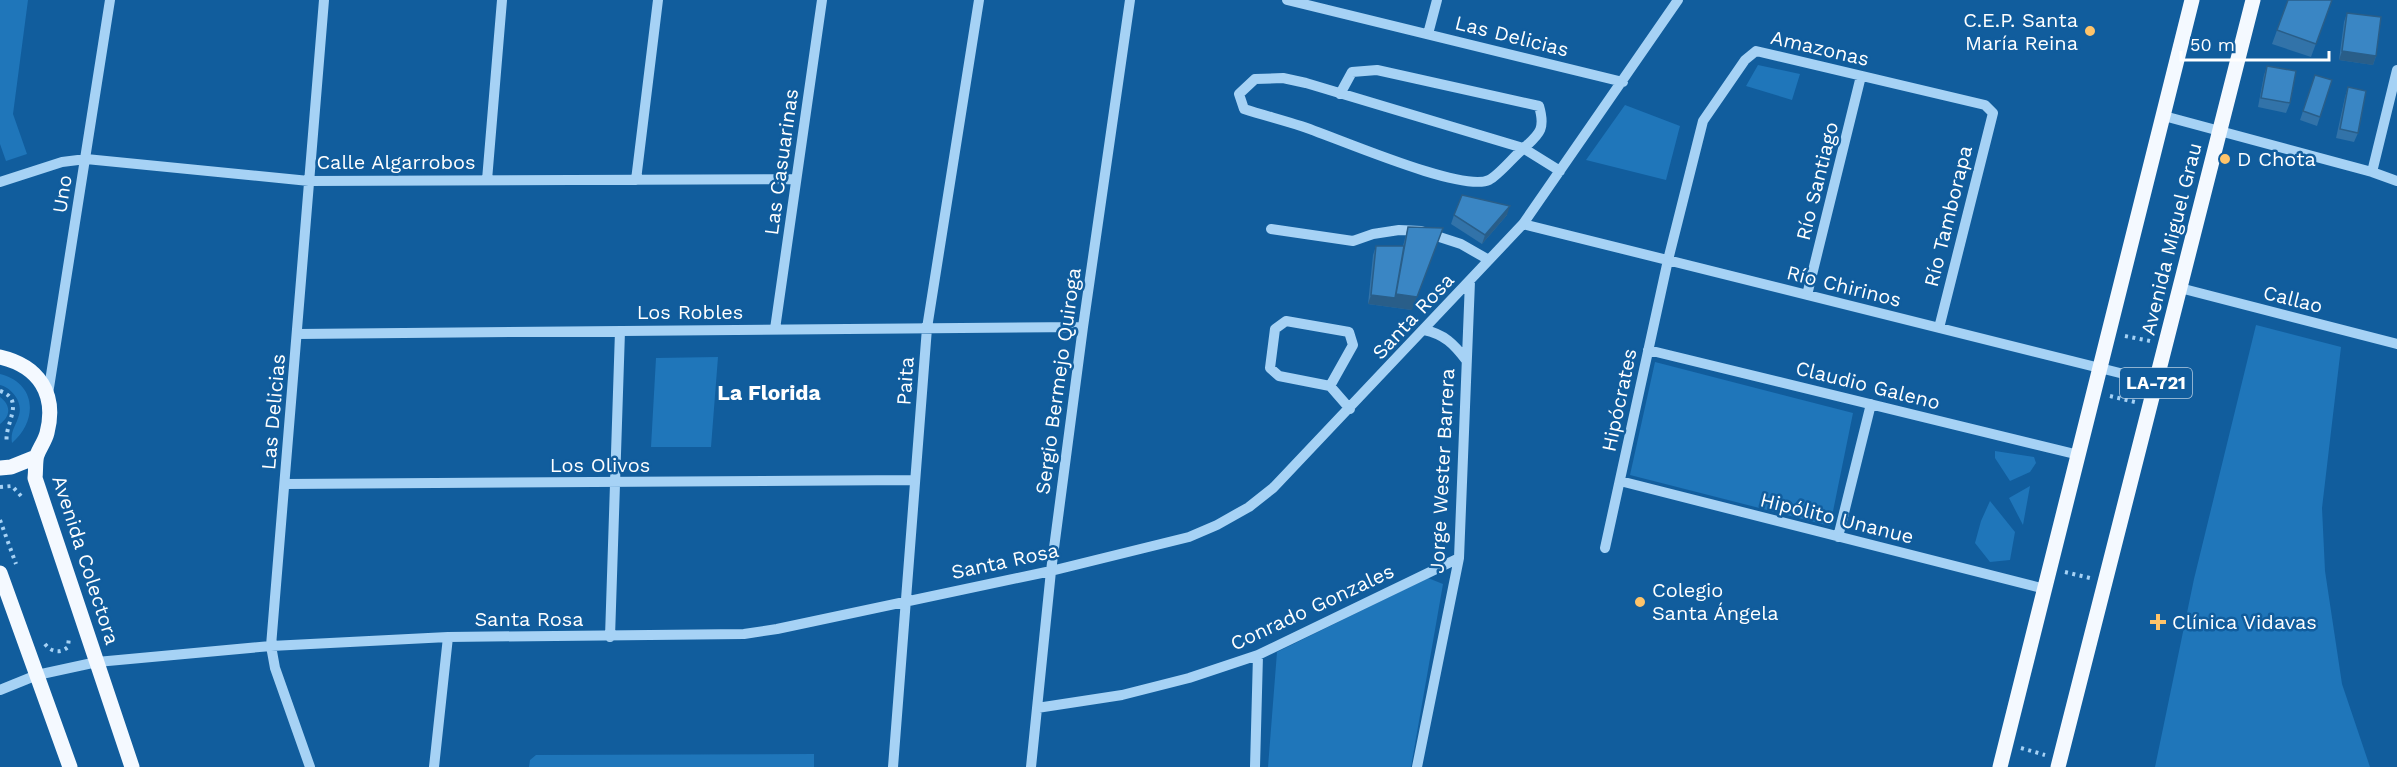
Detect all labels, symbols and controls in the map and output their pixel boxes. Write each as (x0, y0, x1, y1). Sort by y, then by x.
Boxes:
place label: C.E.P. Santa María Reina (1963, 8, 2078, 55)
street label: Las Delicias (1453, 10, 1571, 62)
marker: C.E.P. Santa María Reina (2083, 24, 2097, 38)
scale bar (2181, 24, 2330, 62)
street label: Amazonas (1768, 25, 1872, 71)
text: 50 m (2190, 34, 2235, 55)
street label: Las Casuarinas (759, 87, 803, 237)
street label: Río Santiago (1791, 119, 1843, 243)
street label: Avenida Miguel Grau (2135, 140, 2207, 338)
street label: Río Tamborapa (1919, 143, 1977, 289)
place label: D Chota (2237, 147, 2316, 171)
street label: Calle Algarrobos (316, 150, 476, 174)
marker: D Chota (2218, 152, 2232, 166)
street label: Uno (47, 173, 77, 215)
street label: Río Chirinos (1784, 260, 1904, 312)
street label: Sergio Bermejo Quiroga (1030, 266, 1086, 496)
street label: Santa Rosa (1367, 268, 1459, 364)
street label: Callao (2261, 280, 2325, 318)
street label: Los Robles (637, 300, 743, 324)
street label: Hipócrates (1596, 346, 1642, 454)
street label: Las Delicias (256, 353, 290, 471)
street label: Claudio Galeno (1793, 355, 1943, 415)
street label: Paita (891, 356, 919, 406)
street label: Jorge Wester Barrera (1425, 368, 1459, 574)
road number: LA-721 (2120, 368, 2192, 398)
district label: La Florida (717, 380, 822, 405)
street label: Los Olivos (550, 453, 650, 477)
street label: Avenida Colectora (47, 472, 125, 648)
street label: Hipólito Unanue (1758, 487, 1916, 549)
street label: Santa Rosa (949, 538, 1061, 584)
street label: Conrado Gonzales (1226, 559, 1398, 655)
place label: Colegio Santa Ángela (1652, 578, 1779, 625)
marker: Colegio Santa Ángela (1633, 595, 1647, 609)
street label: Santa Rosa (474, 607, 584, 631)
place label: Clínica Vidavas (2172, 610, 2317, 634)
marker: Clínica Vidavas (2149, 613, 2167, 631)

